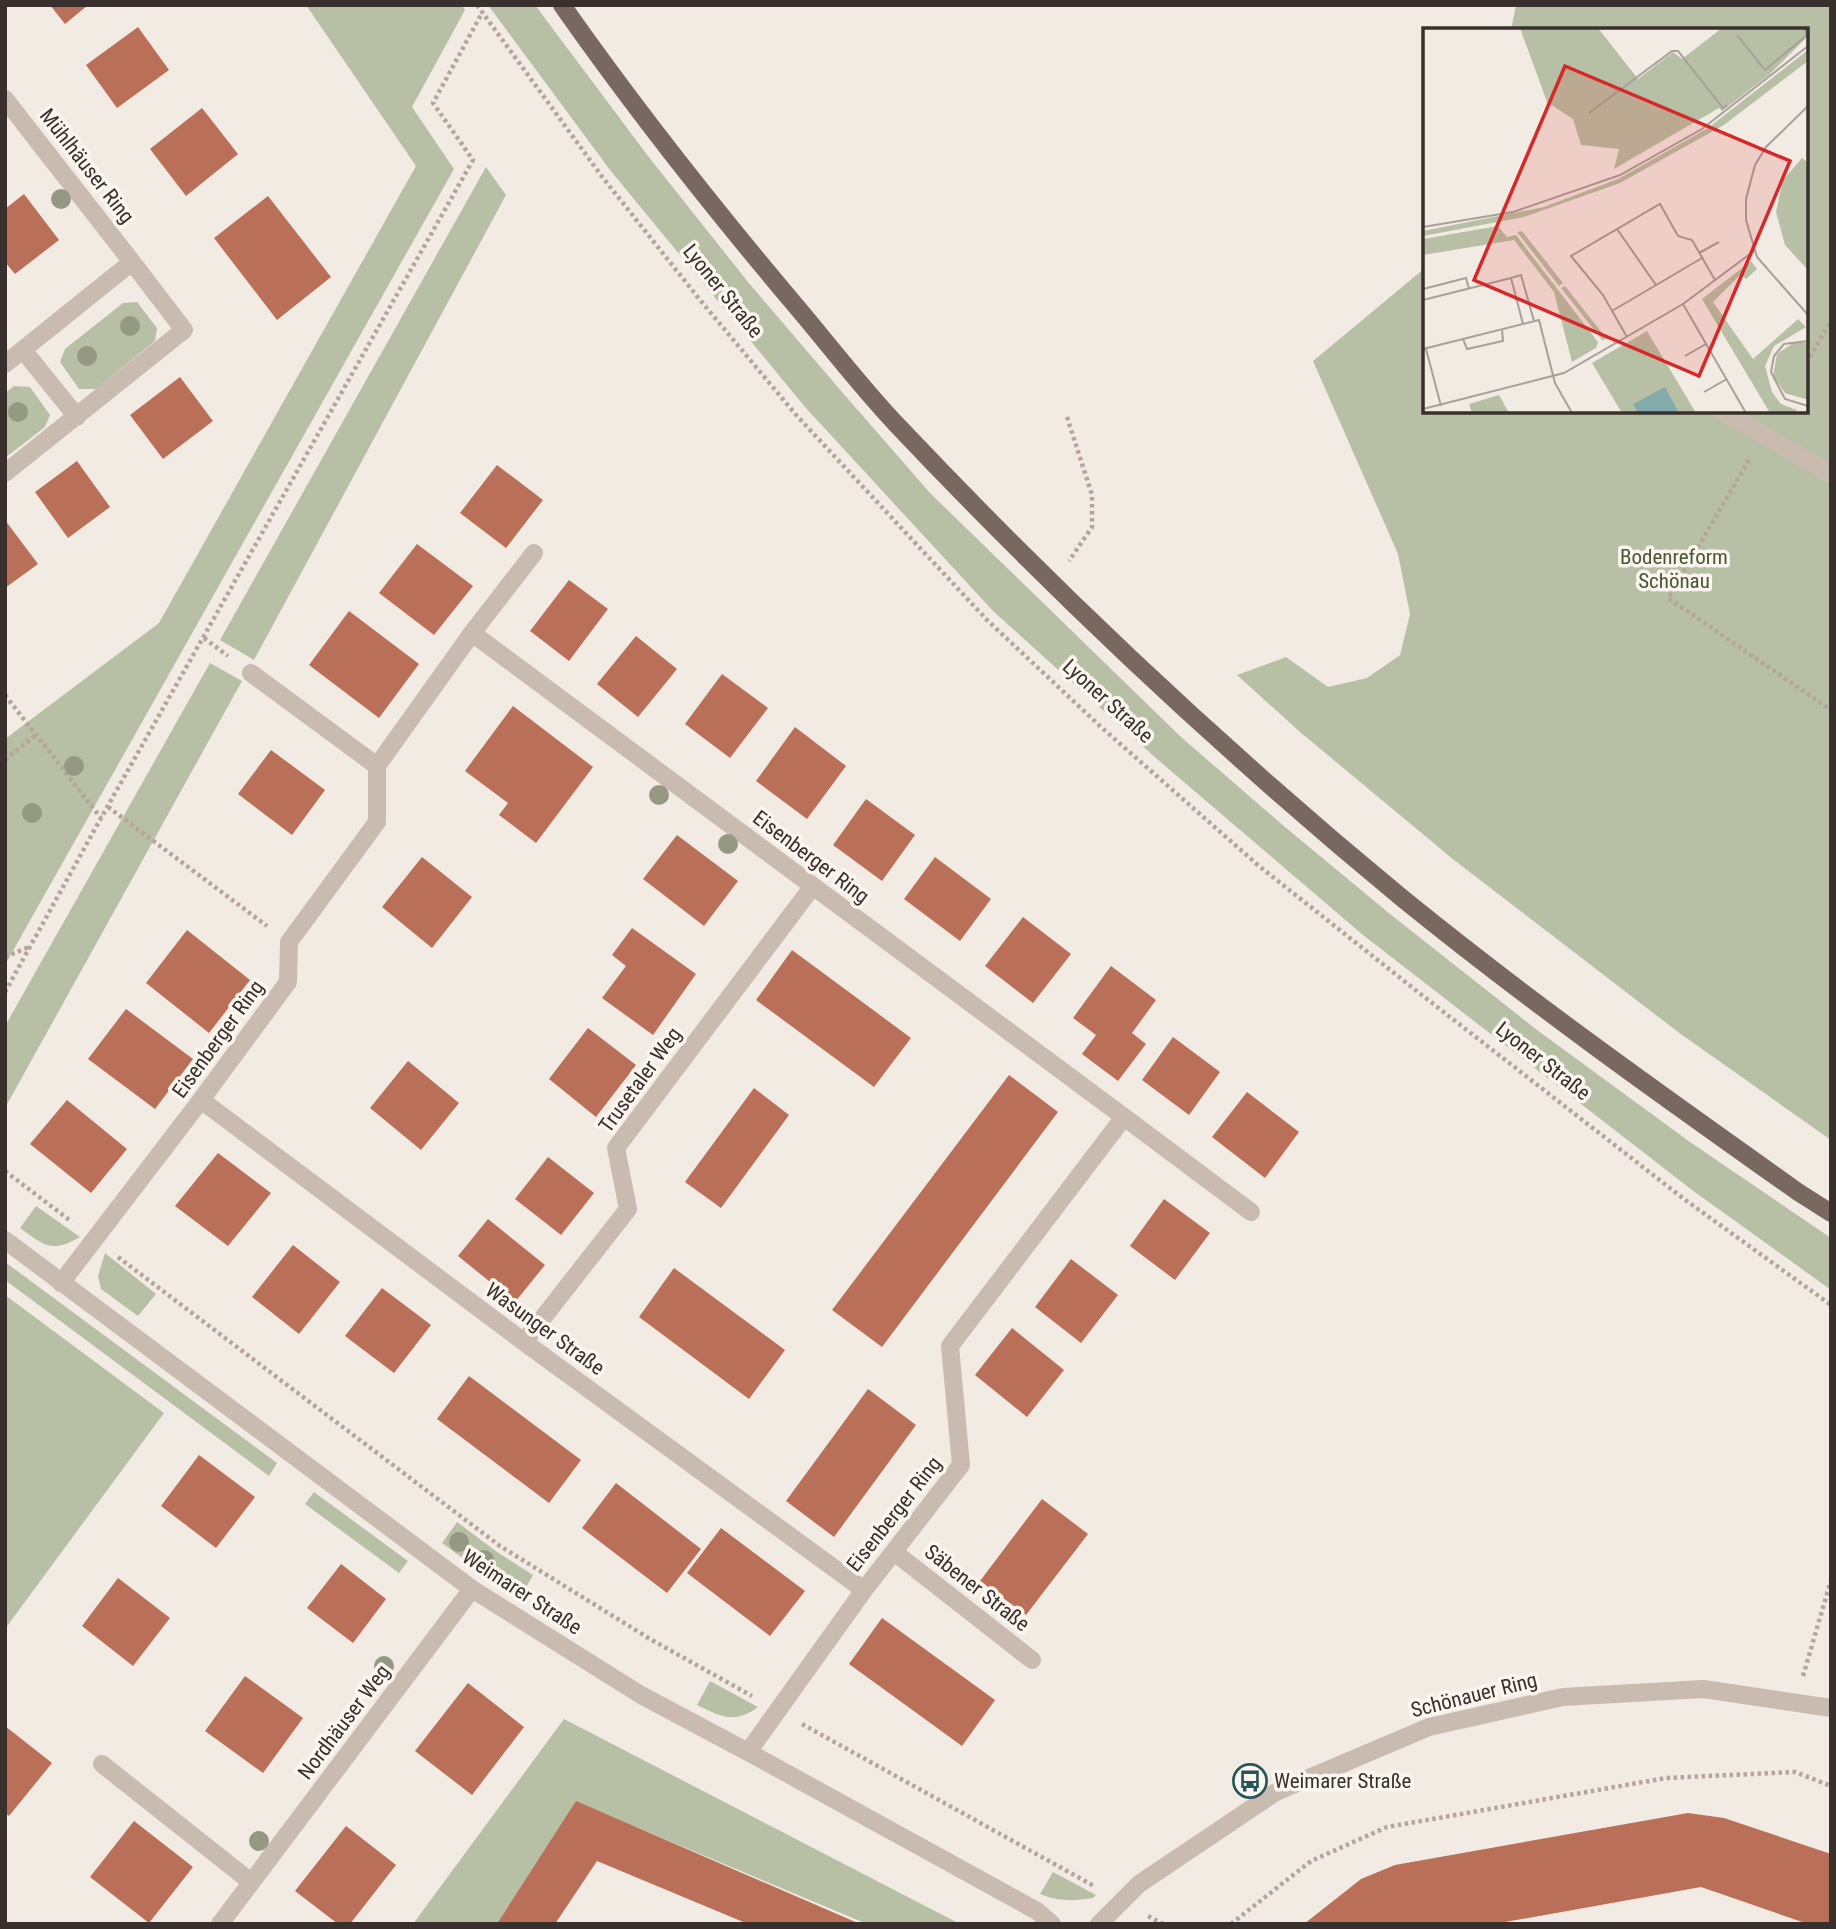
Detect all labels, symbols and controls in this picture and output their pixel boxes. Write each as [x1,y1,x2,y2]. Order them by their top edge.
inset map [1423,28,1808,413]
street label: Mühlhäuser Ring [35,104,139,228]
street label: Lyoner Straße [678,240,768,343]
park label: Bodenreform Schönau [1620,545,1728,593]
street label: Lyoner Straße [1058,654,1158,748]
street label: Eisenberger Ring [748,806,874,908]
street label: Eisenberger Ring [167,976,269,1102]
street label: Lyoner Straße [1491,1017,1595,1105]
street label: Trusetaler Weg [594,1023,686,1137]
street label: Wasunger Straße [481,1278,609,1380]
street label: Eisenberger Ring [842,1452,946,1576]
street label: Säbener Straße [920,1540,1034,1636]
street label: Weimarer Straße [458,1545,586,1640]
street label: Nordhäuser Weg [293,1660,395,1784]
street label: Schönauer Ring [1408,1668,1540,1722]
bus stop icon: Weimarer Straße [1231,1762,1269,1800]
place label: Weimarer Straße [1274,1769,1412,1793]

